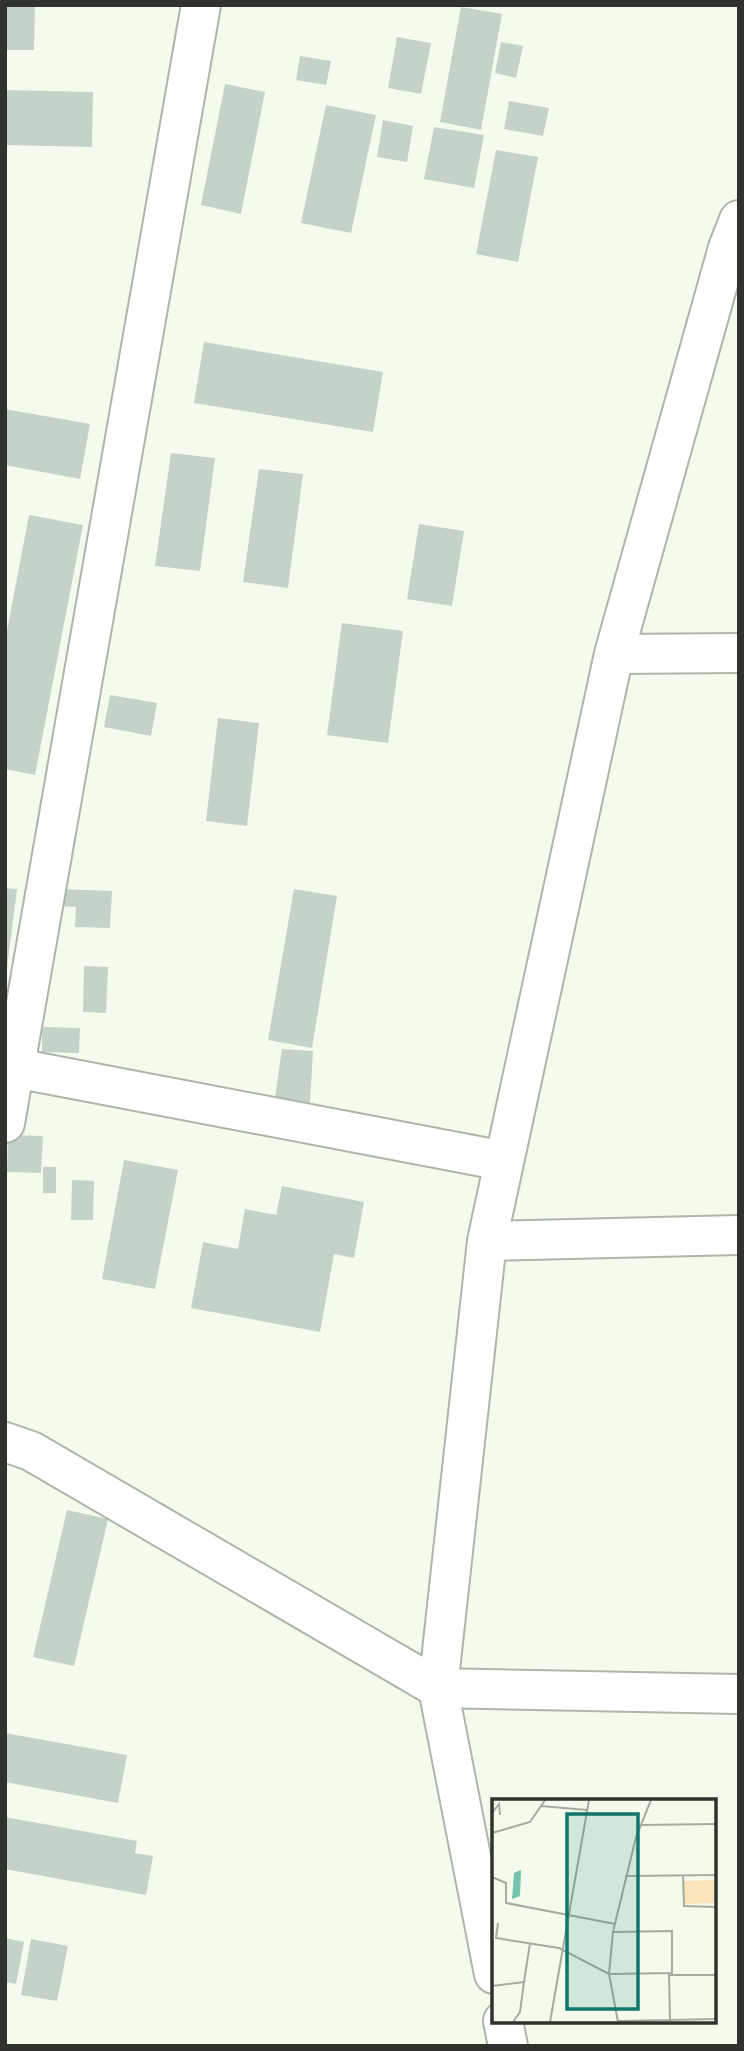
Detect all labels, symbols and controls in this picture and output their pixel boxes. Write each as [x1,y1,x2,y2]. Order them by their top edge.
inset map [492,1799,716,2023]

